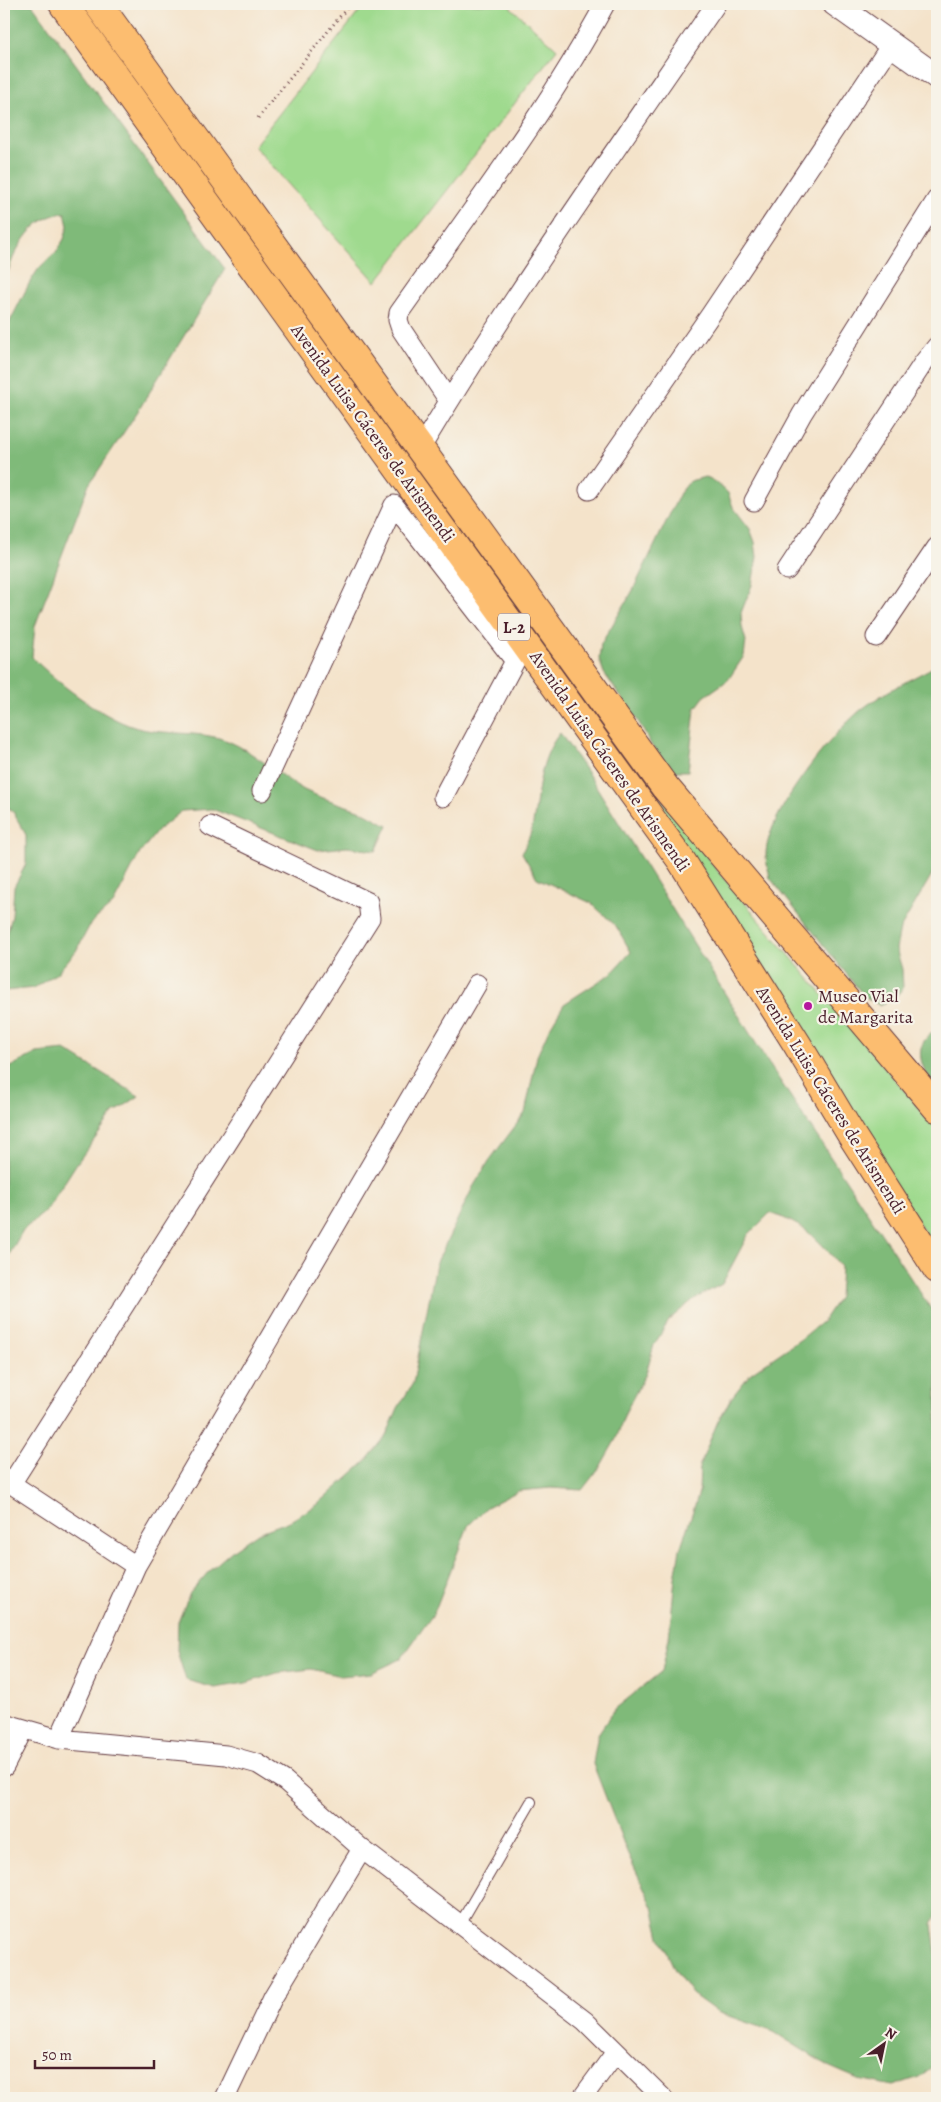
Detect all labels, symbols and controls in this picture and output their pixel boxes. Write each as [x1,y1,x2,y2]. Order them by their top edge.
street label: Avenida Luisa Cáceres de Arismendi [285,318,460,547]
road number: L-2 [498,614,530,640]
street label: Avenida Luisa Cáceres de Arismendi [524,645,696,876]
street label: Avenida Luisa Cáceres de Arismendi [750,981,911,1219]
place label: Museo Vial de Margarita [818,984,914,1029]
marker: Museo Vial de Margarita [802,1000,814,1012]
north arrow [858,2020,908,2070]
text: N [881,2023,900,2044]
scale bar [35,2037,154,2069]
text: 50 m [42,2045,72,2065]

